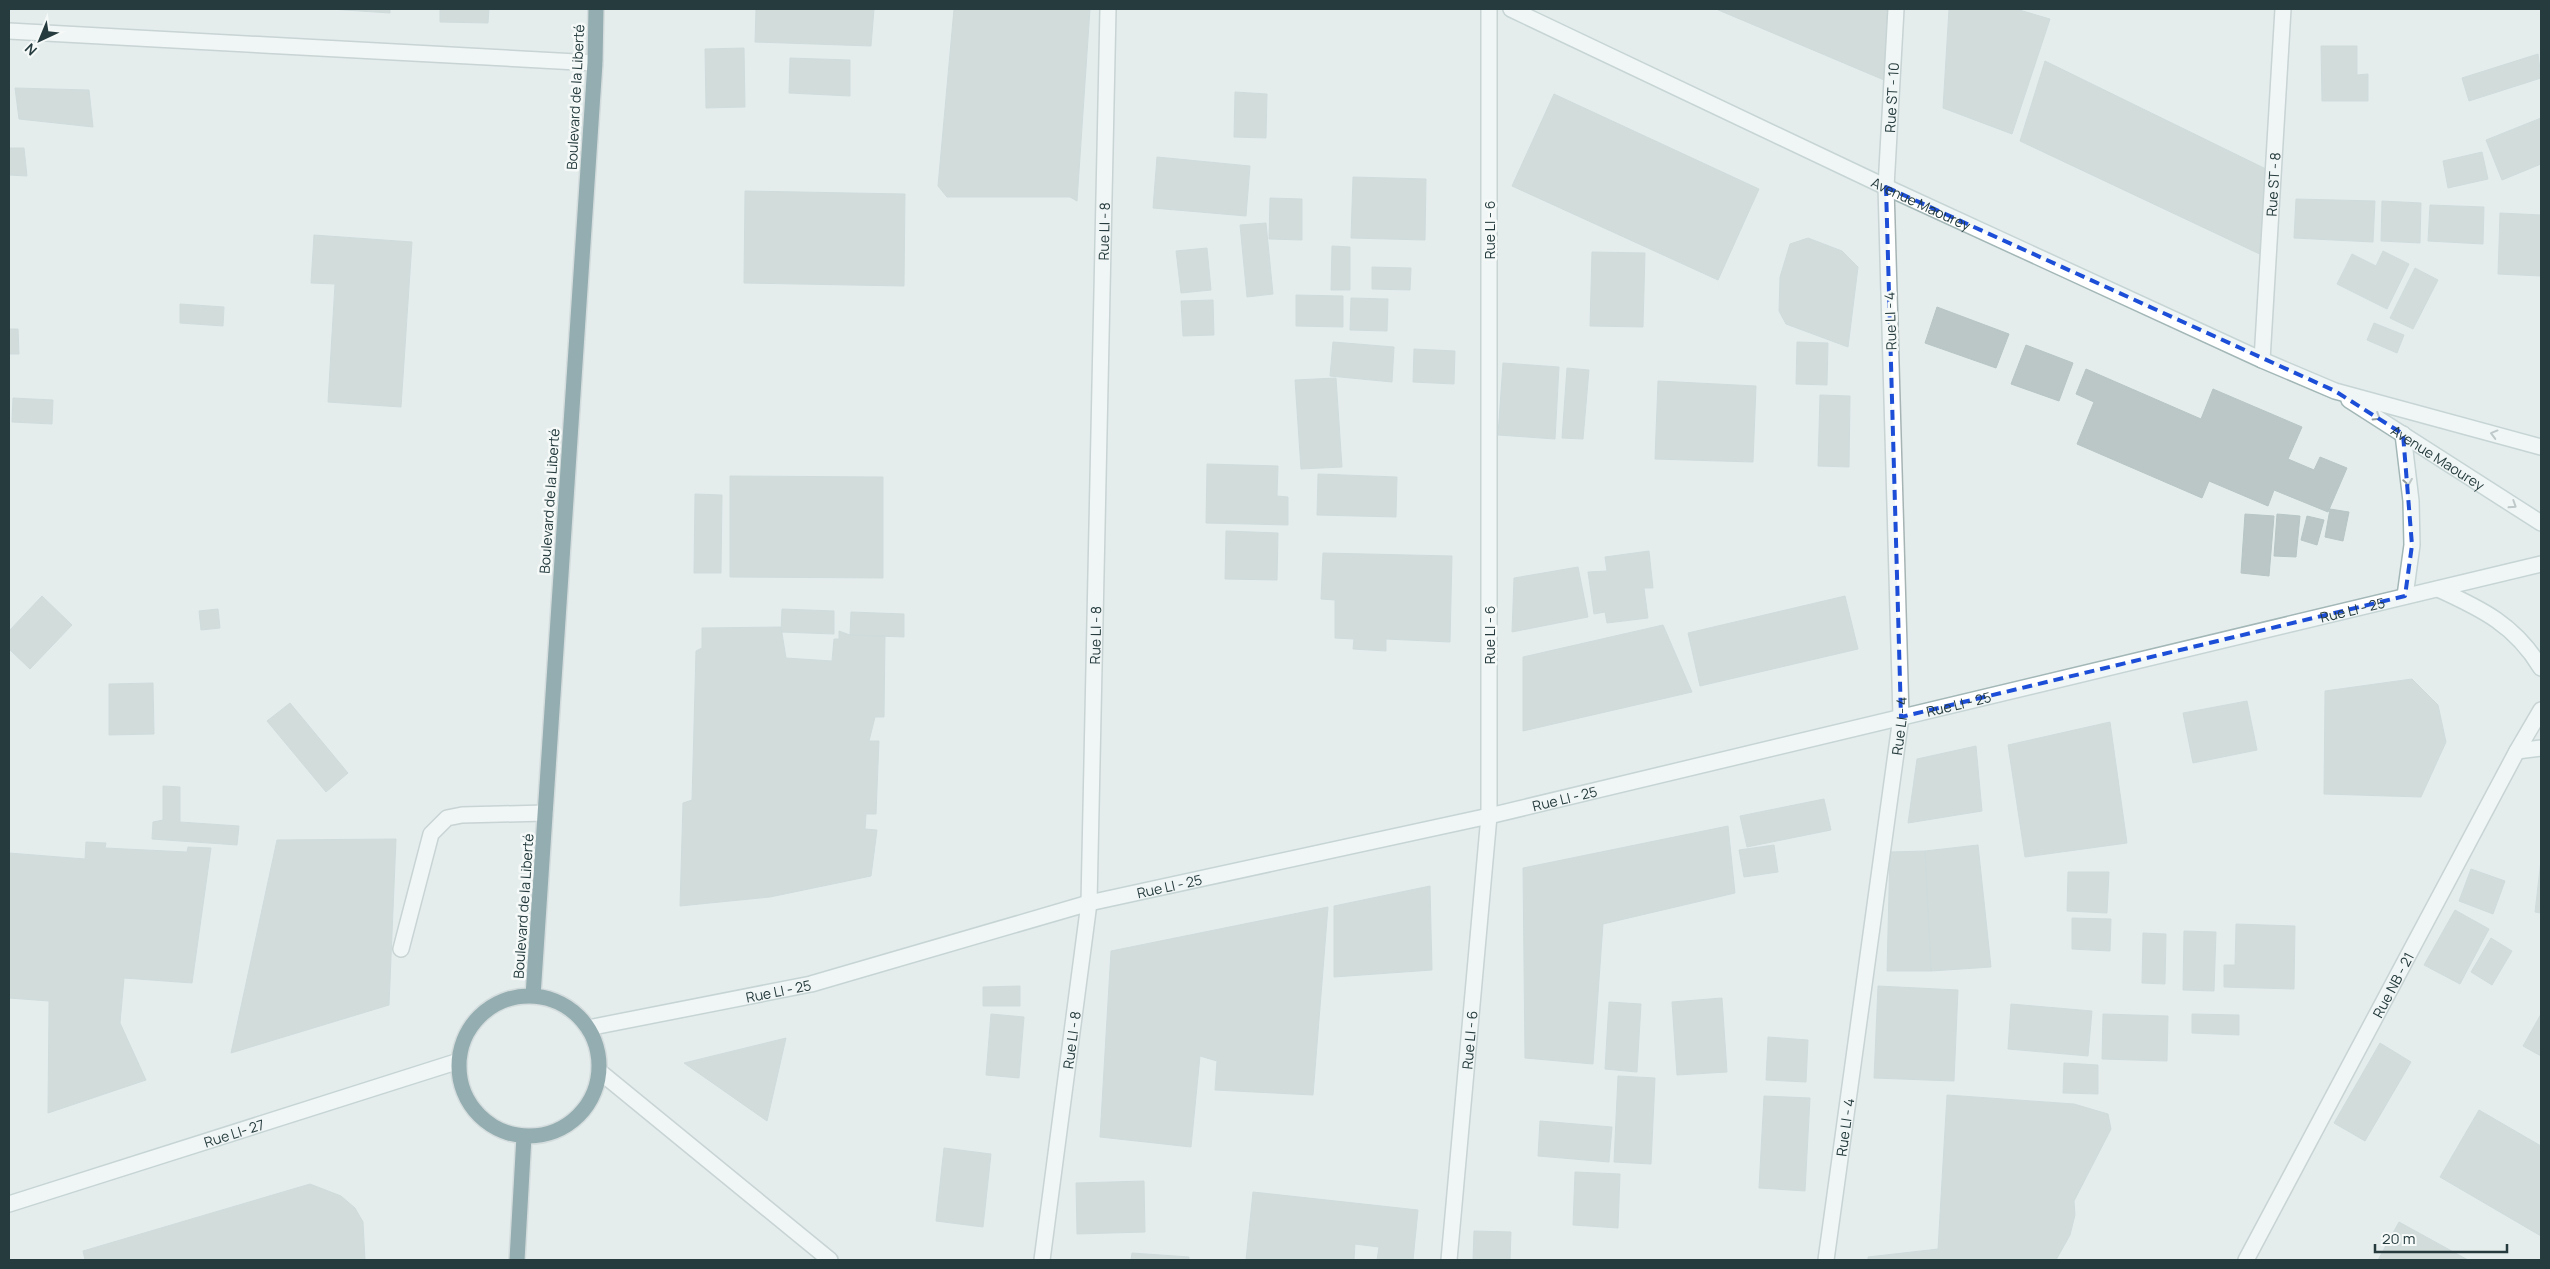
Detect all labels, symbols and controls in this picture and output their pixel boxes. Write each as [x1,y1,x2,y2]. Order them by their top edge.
north arrow [15,15,65,65]
street label: Boulevard de la Liberté [562,24,588,170]
text: N [20,39,41,60]
street label: Rue ST - 10 [1880,62,1902,133]
street label: Rue ST - 8 [2261,152,2284,217]
street label: Avenue Maourey [1869,172,1975,235]
street label: Rue LI - 6 [1480,201,1499,259]
street label: Rue LI - 8 [1093,202,1113,261]
street label: Rue LI - 4 [1879,292,1901,350]
one-way arrow [2371,411,2380,420]
street label: Avenue Maourey [2388,420,2489,494]
street label: Boulevard de la Liberté [534,428,564,574]
one-way arrow [2491,430,2499,440]
one-way arrow [2402,479,2413,487]
one-way arrow [2508,498,2517,508]
street label: Rue LI - 25 [2318,592,2387,626]
street label: Rue LI - 8 [1085,606,1105,664]
street label: Rue LI - 6 [1480,606,1499,664]
street label: Rue LI - 25 [1924,687,1993,720]
street label: Rue LI - 4 [1886,697,1910,756]
street label: Rue LI - 25 [1530,781,1599,815]
street label: Boulevard de la Liberté [508,833,538,979]
street label: Rue LI - 25 [1135,869,1204,902]
street label: Rue NB - 21 [2367,949,2418,1021]
street label: Rue LI - 25 [744,975,813,1006]
street label: Rue LI - 8 [1058,1010,1084,1070]
street label: Rue LI - 6 [1457,1010,1481,1070]
street label: Rue LI - 4 [1831,1097,1858,1157]
street label: Rue LI- 27 [201,1114,266,1151]
scale bar [2375,1222,2508,1254]
text: 20 m [2382,1228,2415,1249]

